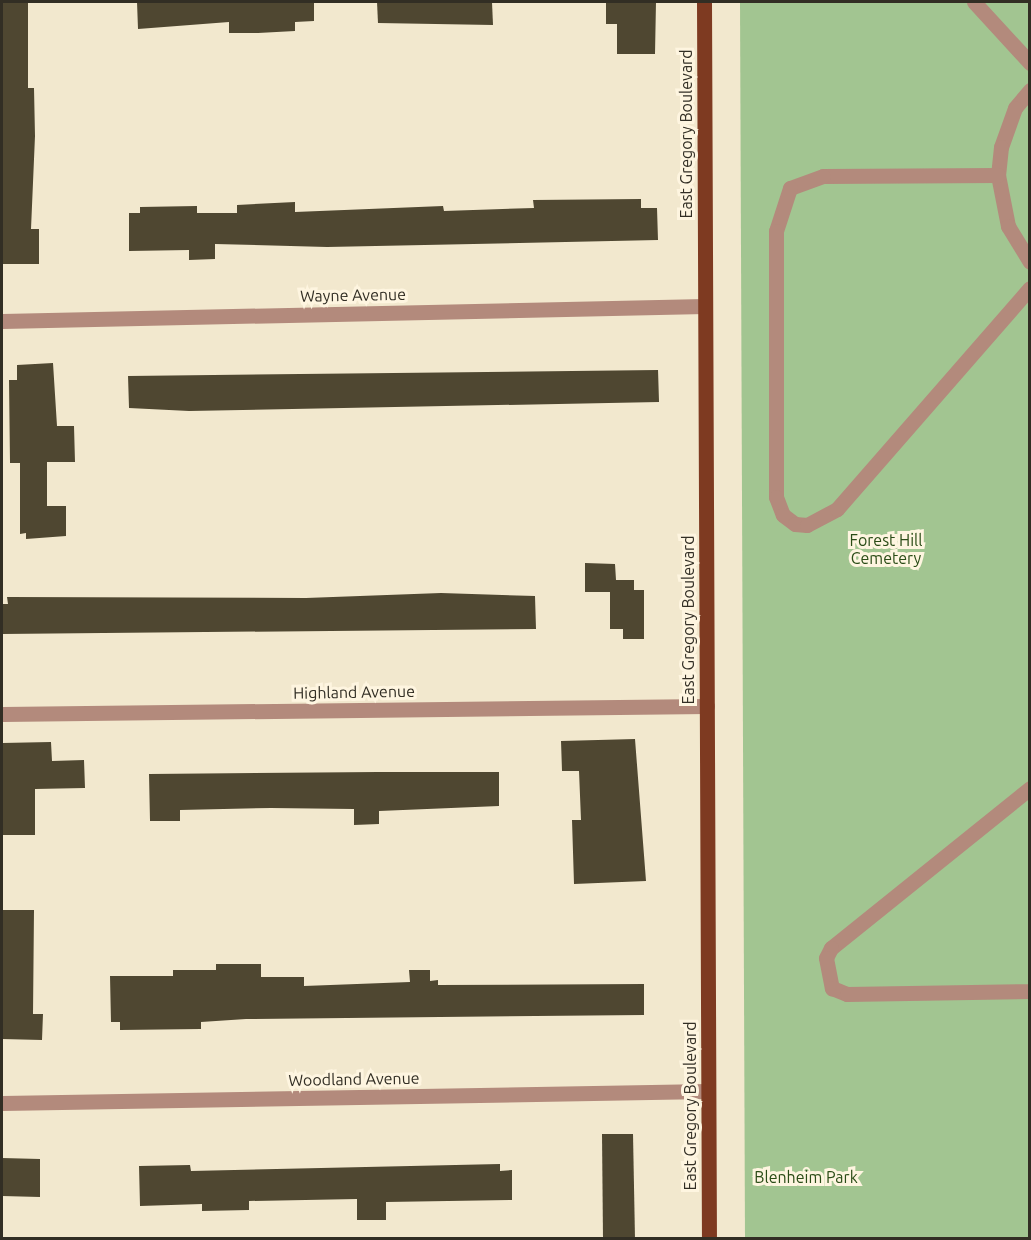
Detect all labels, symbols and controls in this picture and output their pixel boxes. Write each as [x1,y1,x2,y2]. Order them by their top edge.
street label: East Gregory Boulevard [676,49,696,219]
street label: Wayne Avenue [300,284,406,306]
park label: Forest Hill Cemetery [850,530,922,568]
street label: East Gregory Boulevard [678,535,698,705]
street label: Highland Avenue [293,681,415,703]
street label: East Gregory Boulevard [680,1021,700,1191]
street label: Woodland Avenue [288,1068,420,1090]
park label: Blenheim Park [754,1167,858,1187]

